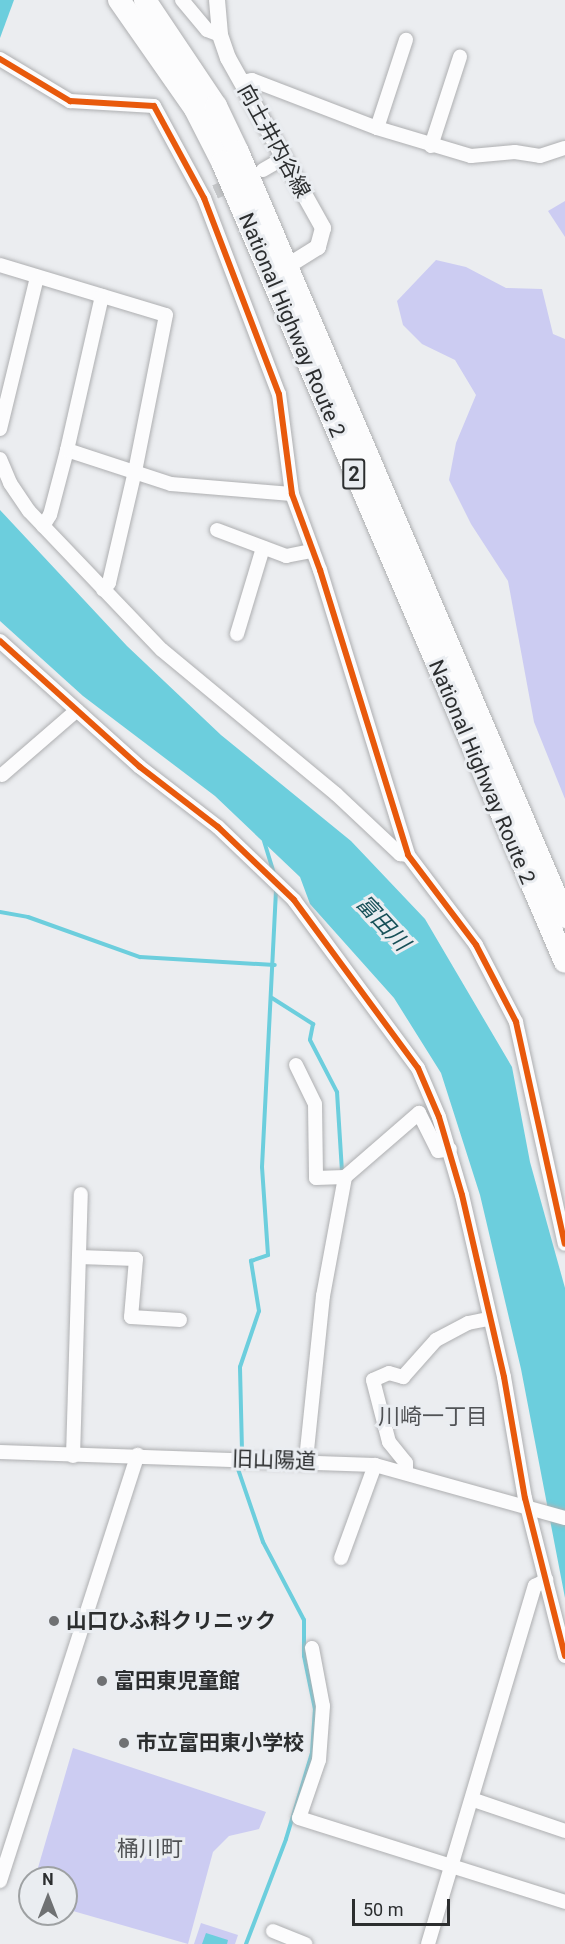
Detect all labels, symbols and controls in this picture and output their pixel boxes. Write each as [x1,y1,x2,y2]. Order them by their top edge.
street label: 向土井内谷線 [232,80,316,202]
street label: National Highway Route 2 [233,209,351,441]
road number: 2 [342,457,366,491]
street label: National Highway Route 2 [423,656,541,888]
water label: 富田川 [351,890,415,956]
district label: 川崎一丁目 [378,1404,488,1430]
street label: 旧山陽道 [232,1446,316,1474]
place label: 山口ひふ科クリニック [66,1608,276,1634]
marker: 山口ひふ科クリニック [47,1614,61,1628]
place label: 富田東児童館 [114,1668,240,1694]
marker: 富田東児童館 [95,1674,109,1688]
place label: 市立富田東小学校 [136,1730,304,1756]
marker: 市立富田東小学校 [117,1736,131,1750]
district label: 桶川町 [117,1836,183,1862]
north arrow [18,1866,78,1926]
text: N [42,1870,54,1889]
scale bar [355,1887,452,1925]
text: 50 m [363,1899,403,1920]

